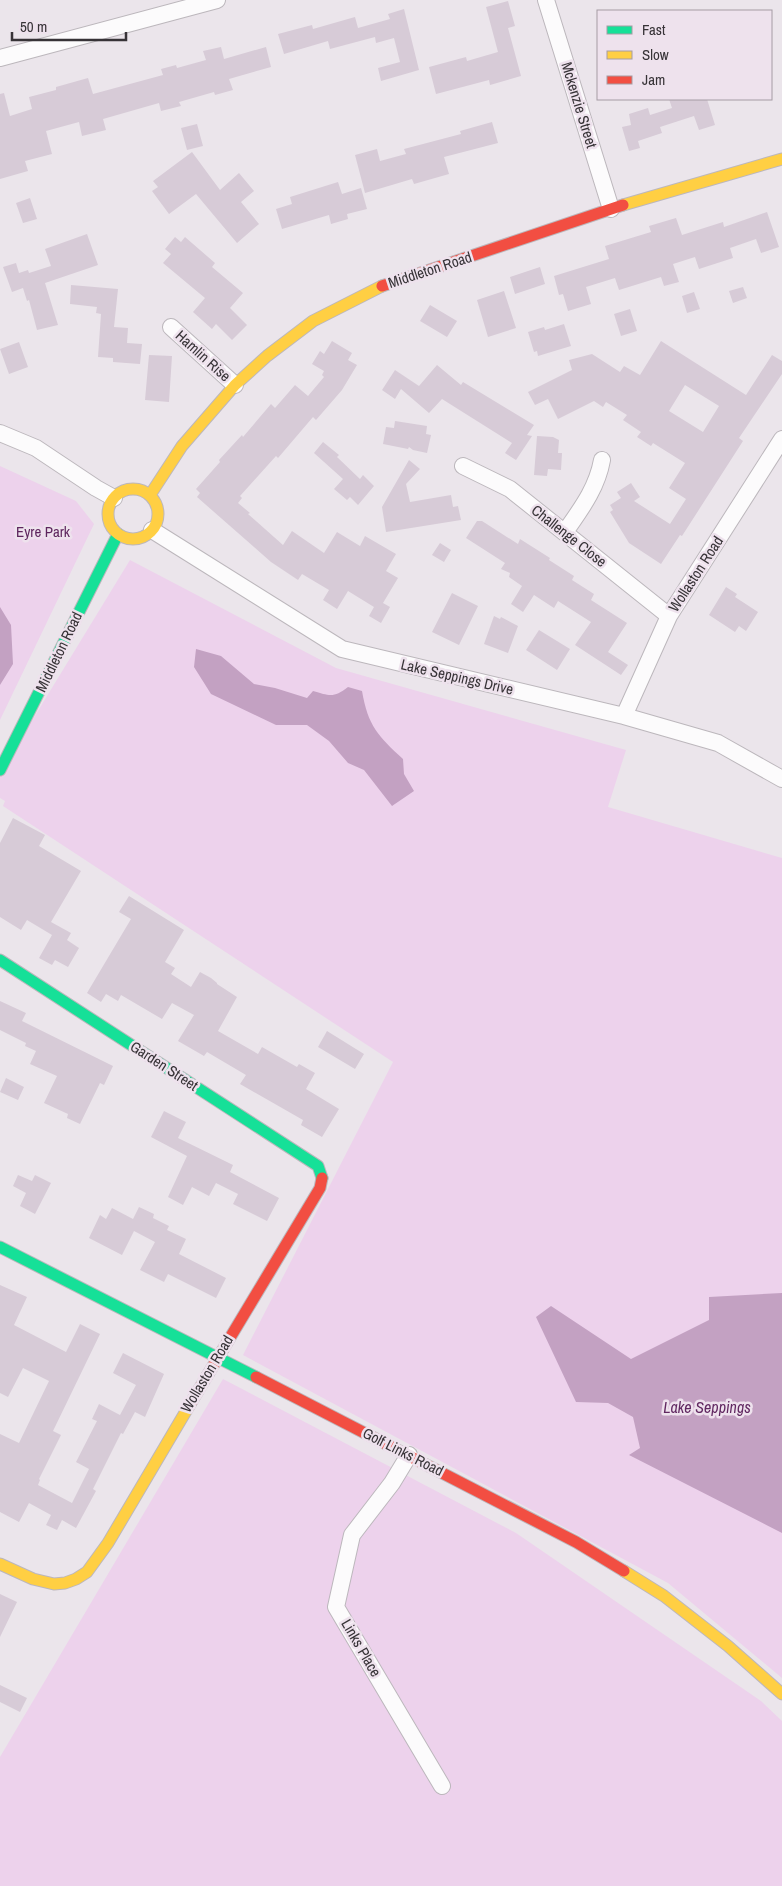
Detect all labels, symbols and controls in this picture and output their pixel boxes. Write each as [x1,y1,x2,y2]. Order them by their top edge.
scale bar [12,10,126,42]
legend [597,10,772,100]
text: 50 m [20,16,47,37]
text: Fast [642,19,666,40]
text: Slow [642,44,669,65]
street label: Mckenzie Street [556,59,603,151]
text: Jam [642,69,665,90]
street label: Middleton Road [385,246,474,293]
street label: Hamlin Rise [171,325,236,386]
street label: Challenge Close [527,500,611,572]
park label: Eyre Park [16,521,71,542]
street label: Wollaston Road [663,532,728,616]
street label: Middleton Road [30,608,87,695]
street label: Lake Seppings Drive [399,653,516,700]
street label: Garden Street [126,1036,203,1096]
street label: Wollaston Road [175,1331,238,1416]
water label: Lake Seppings [663,1396,751,1418]
street label: Golf Links Road [359,1422,447,1481]
street label: Links Place [336,1615,387,1681]

